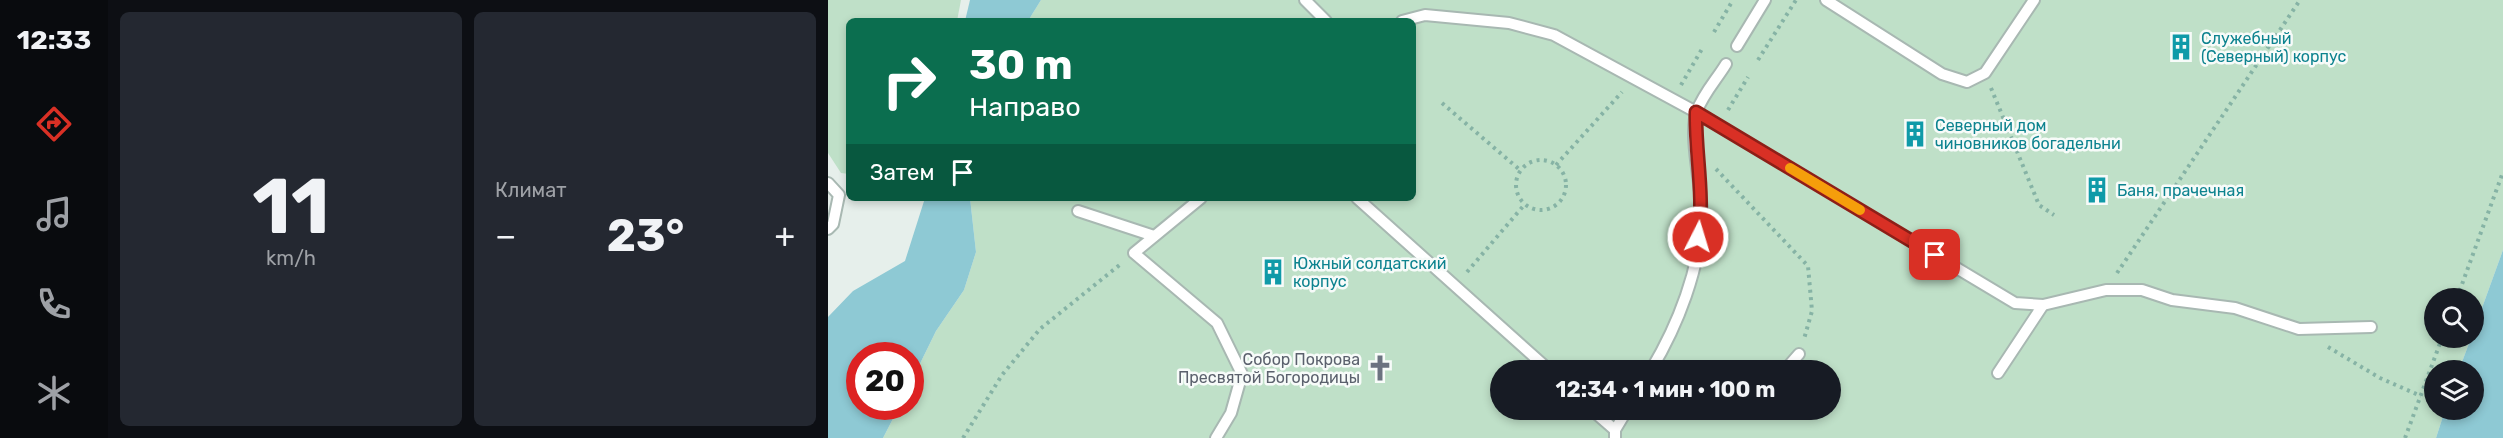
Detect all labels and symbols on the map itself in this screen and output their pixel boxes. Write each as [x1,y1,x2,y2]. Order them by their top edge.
place label: Служебный (Северный) корпус [2201,29,2346,66]
building icon: Служебный (Северный) корпус [2166,32,2196,62]
place label: Северный дом чиновников богадельни [1935,116,2121,153]
building icon: Северный дом чиновников богадельни [1900,119,1930,149]
building icon: Баня, прачечная [2082,175,2112,205]
place label: Баня, прачечная [2117,181,2244,200]
position arrow [1666,205,1730,269]
pin [1909,229,1960,280]
place label: Южный солдатский корпус [1293,254,1446,291]
building icon: Южный солдатский корпус [1258,257,1288,287]
speed limit sign: 20 [846,342,924,420]
place label: Собор Покрова Пресвятой Богородицы [1178,350,1360,387]
church icon: Собор Покрова Пресвятой Богородицы [1365,353,1395,383]

